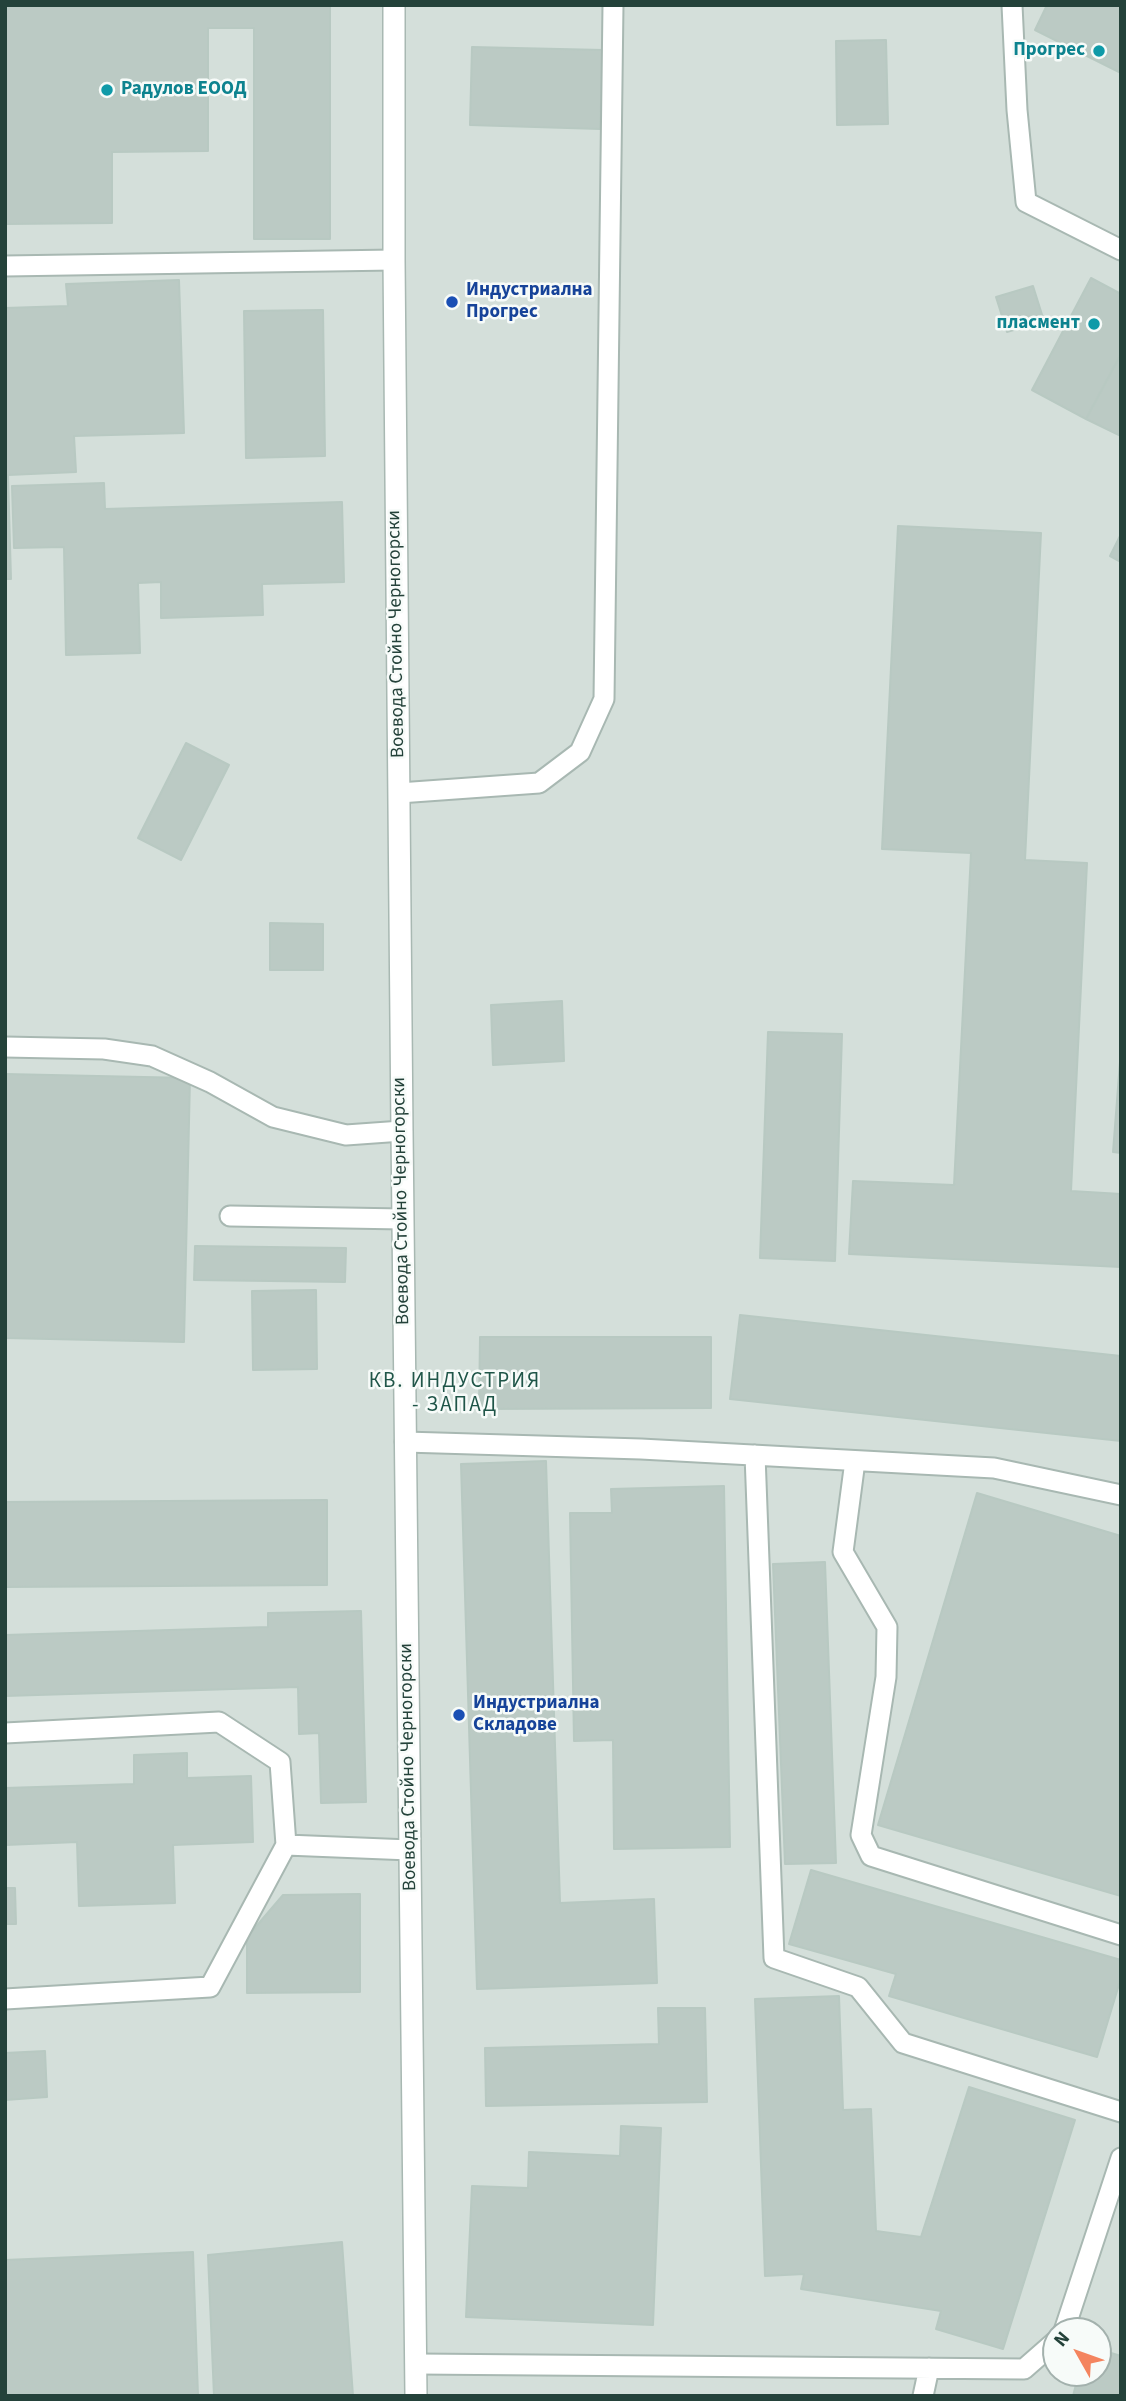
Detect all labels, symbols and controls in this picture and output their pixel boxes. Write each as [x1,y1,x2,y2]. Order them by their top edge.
place label: Прогрес [1013,40,1085,62]
marker: Прогрес [1091,43,1107,59]
place label: Радулов ЕООД [121,79,246,101]
marker: Радулов ЕООД [99,82,115,98]
place label: Индустриална Прогрес [466,280,593,324]
marker: Индустриална Прогрес [444,294,460,310]
place label: пласмент [997,313,1080,335]
marker: пласмент [1086,316,1102,332]
street label: Воевода Стойно Черногорски [383,510,411,758]
street label: Воевода Стойно Черногорски [388,1077,416,1325]
district label: КВ. ИНДУСТРИЯ - ЗАПАД [370,1369,540,1419]
street label: Воевода Стойно Черногорски [395,1643,423,1891]
place label: Индустриална Складове [473,1693,600,1737]
marker: Индустриална Складове [451,1707,467,1723]
north arrow [1042,2317,1112,2387]
text: N [1048,2326,1076,2353]

